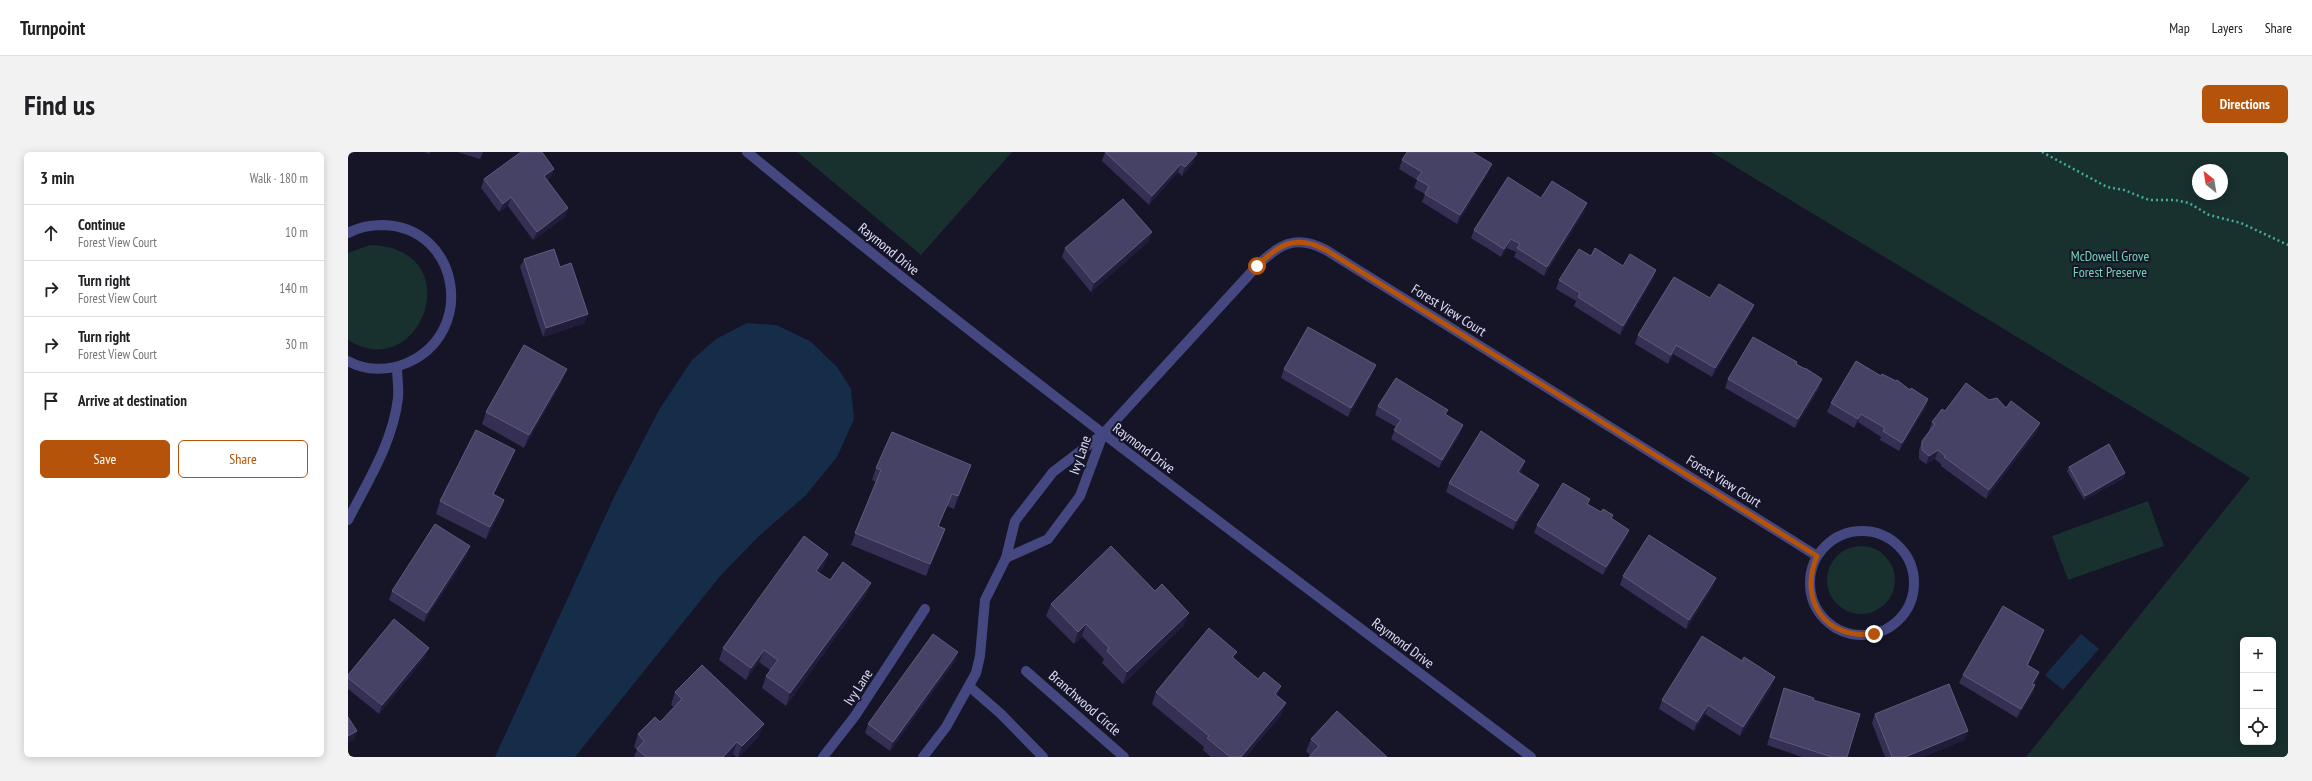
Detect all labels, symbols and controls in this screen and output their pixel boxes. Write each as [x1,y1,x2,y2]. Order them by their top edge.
text: Turnpoint [20,16,85,40]
text: Map [2169,19,2190,37]
text: Layers [2212,19,2243,37]
text: Share [2265,19,2292,37]
button: Directions [2202,85,2288,123]
text: Find us [24,86,95,123]
north arrow [2192,164,2228,200]
text: 3 min [40,167,74,189]
text: Walk · 180 m [250,170,308,187]
text: Continue [78,215,125,234]
street label: Raymond Drive [855,219,923,279]
icon: ahead [40,222,62,244]
text: 10 m [285,224,308,241]
text: Forest View Court [78,234,157,251]
park label: McDowell Grove Forest Preserve [2071,247,2149,281]
route start [1248,257,1266,275]
text: Turn right [78,271,130,290]
icon: right [40,278,62,300]
text: 140 m [279,280,308,297]
street label: Forest View Court [1408,280,1490,340]
text: Forest View Court [78,290,157,307]
text: Turn right [78,327,130,346]
icon: right [40,334,62,356]
text: 30 m [285,336,308,353]
text: Forest View Court [78,346,157,363]
icon: arrive [40,390,62,412]
text: Arrive at destination [78,391,187,410]
street label: Raymond Drive [1109,419,1179,477]
street label: Ivy Lane [1065,433,1095,477]
button: Save [40,440,170,478]
button: Share [178,440,308,478]
street label: Forest View Court [1683,451,1765,511]
street label: Raymond Drive [1368,614,1438,672]
route end [1865,625,1883,643]
map controls [2240,637,2276,745]
button: + [2240,637,2276,673]
street label: Ivy Lane [840,665,877,709]
street label: Branchwood Circle [1045,667,1125,739]
button: − [2240,673,2276,709]
button: locate [2240,709,2276,745]

